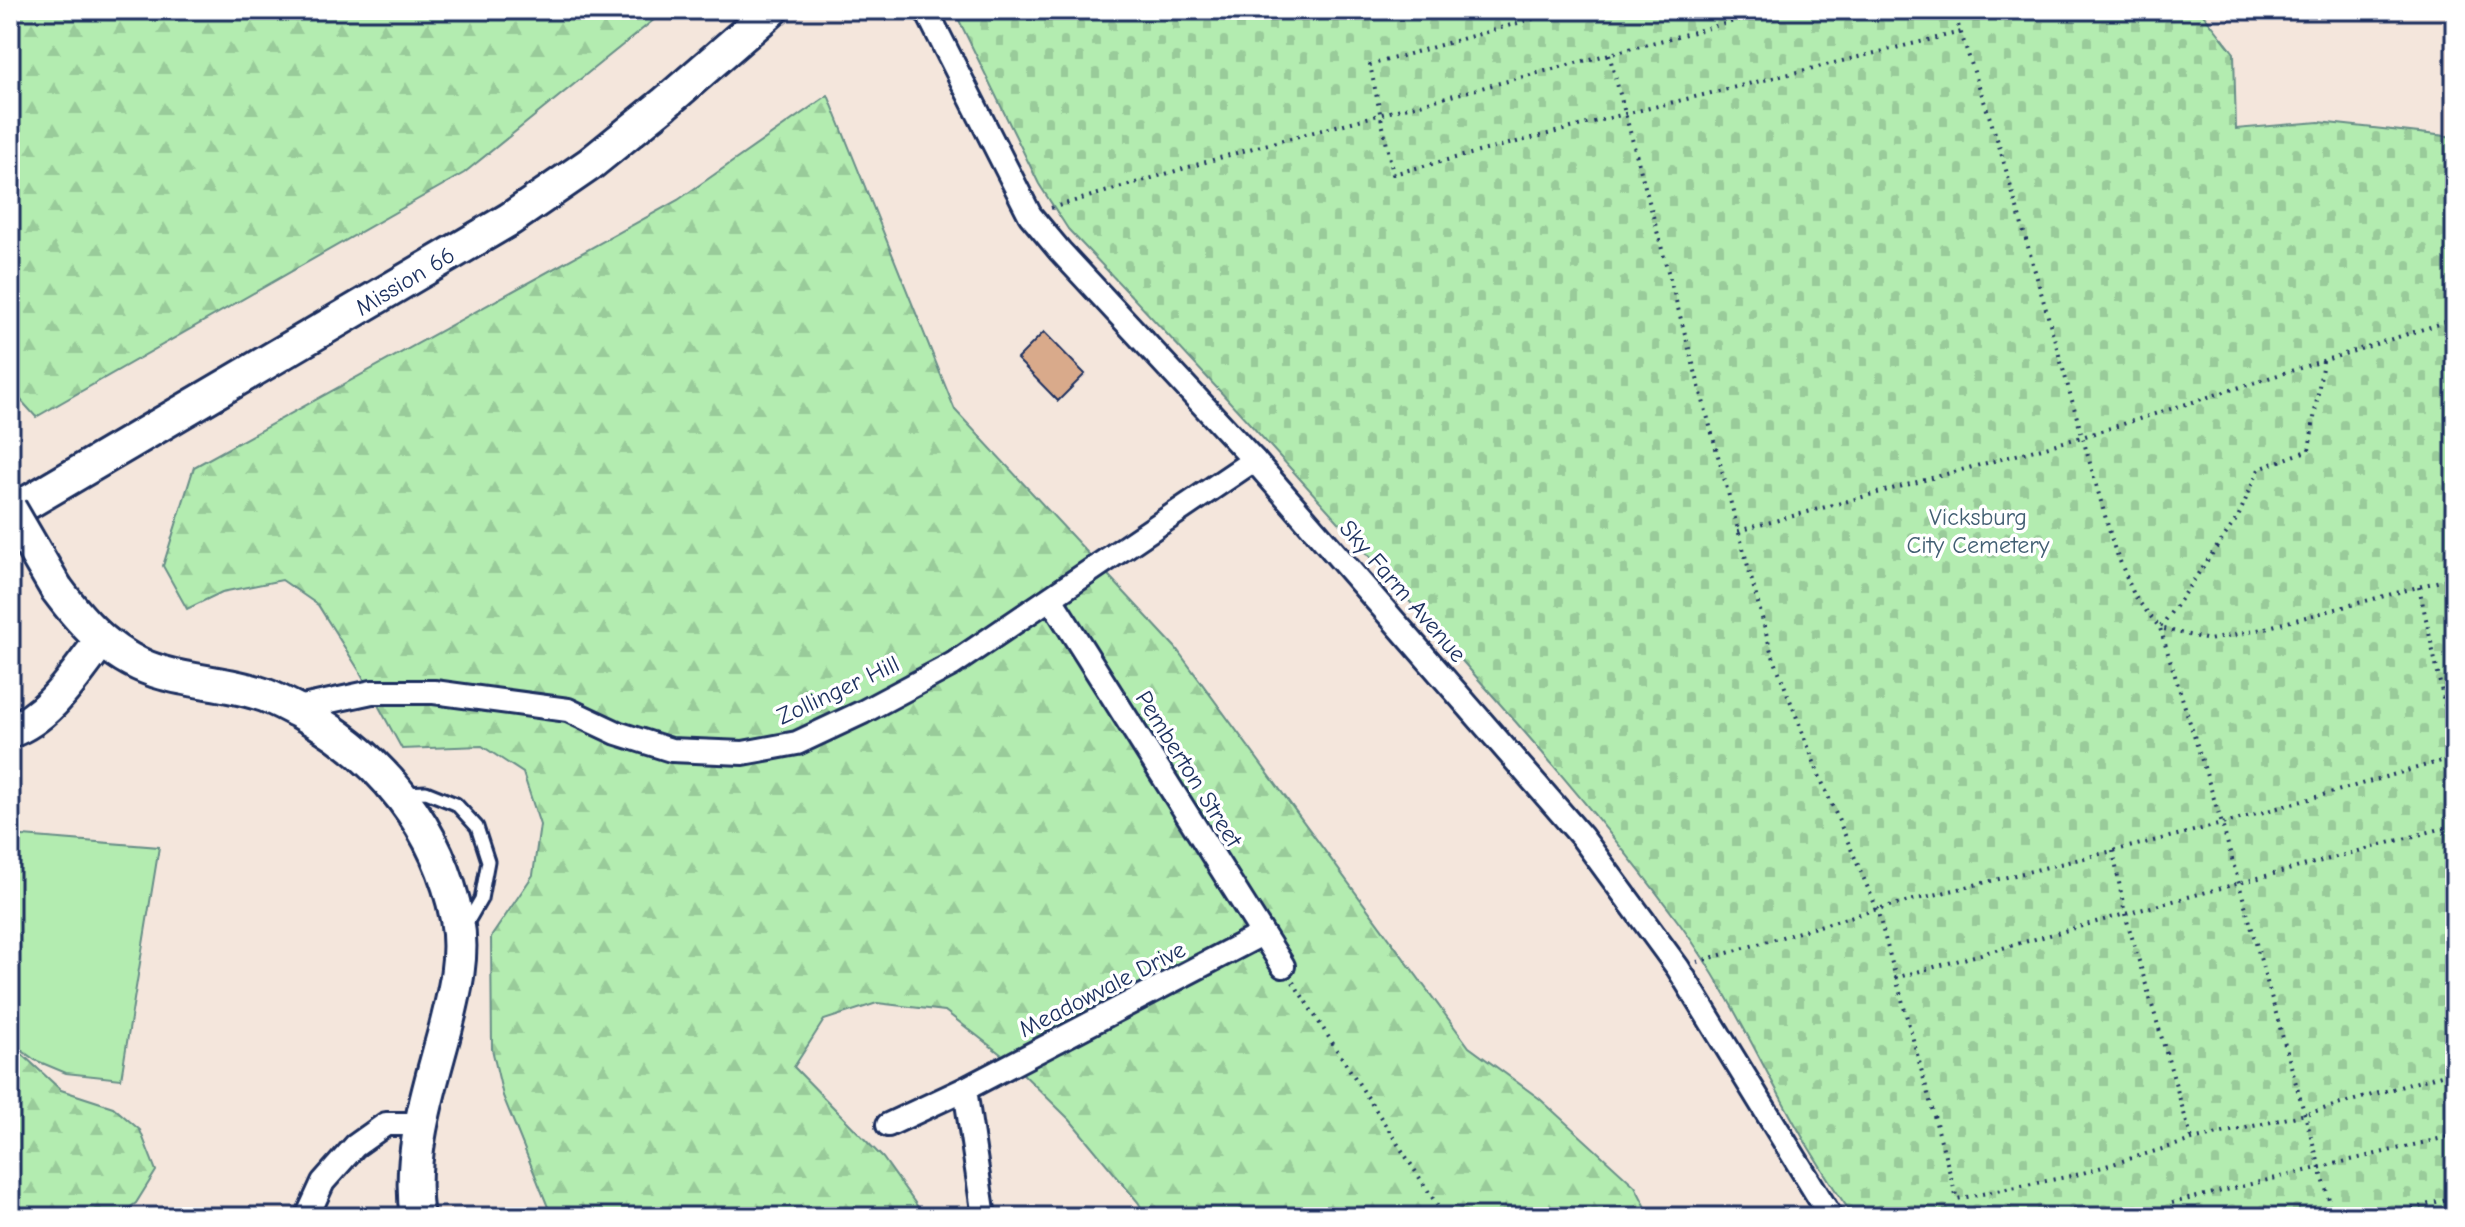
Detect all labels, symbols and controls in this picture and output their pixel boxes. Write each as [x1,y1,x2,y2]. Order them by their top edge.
street label: Mission 66 [350,240,460,322]
park label: Vicksburg City Cemetery [1907,503,2050,559]
street label: Sky Farm Avenue [1334,514,1472,668]
street label: Zollinger Hill [772,650,904,730]
street label: Pemberton Street [1130,686,1249,853]
street label: Meadowvale Drive [1014,935,1190,1043]

